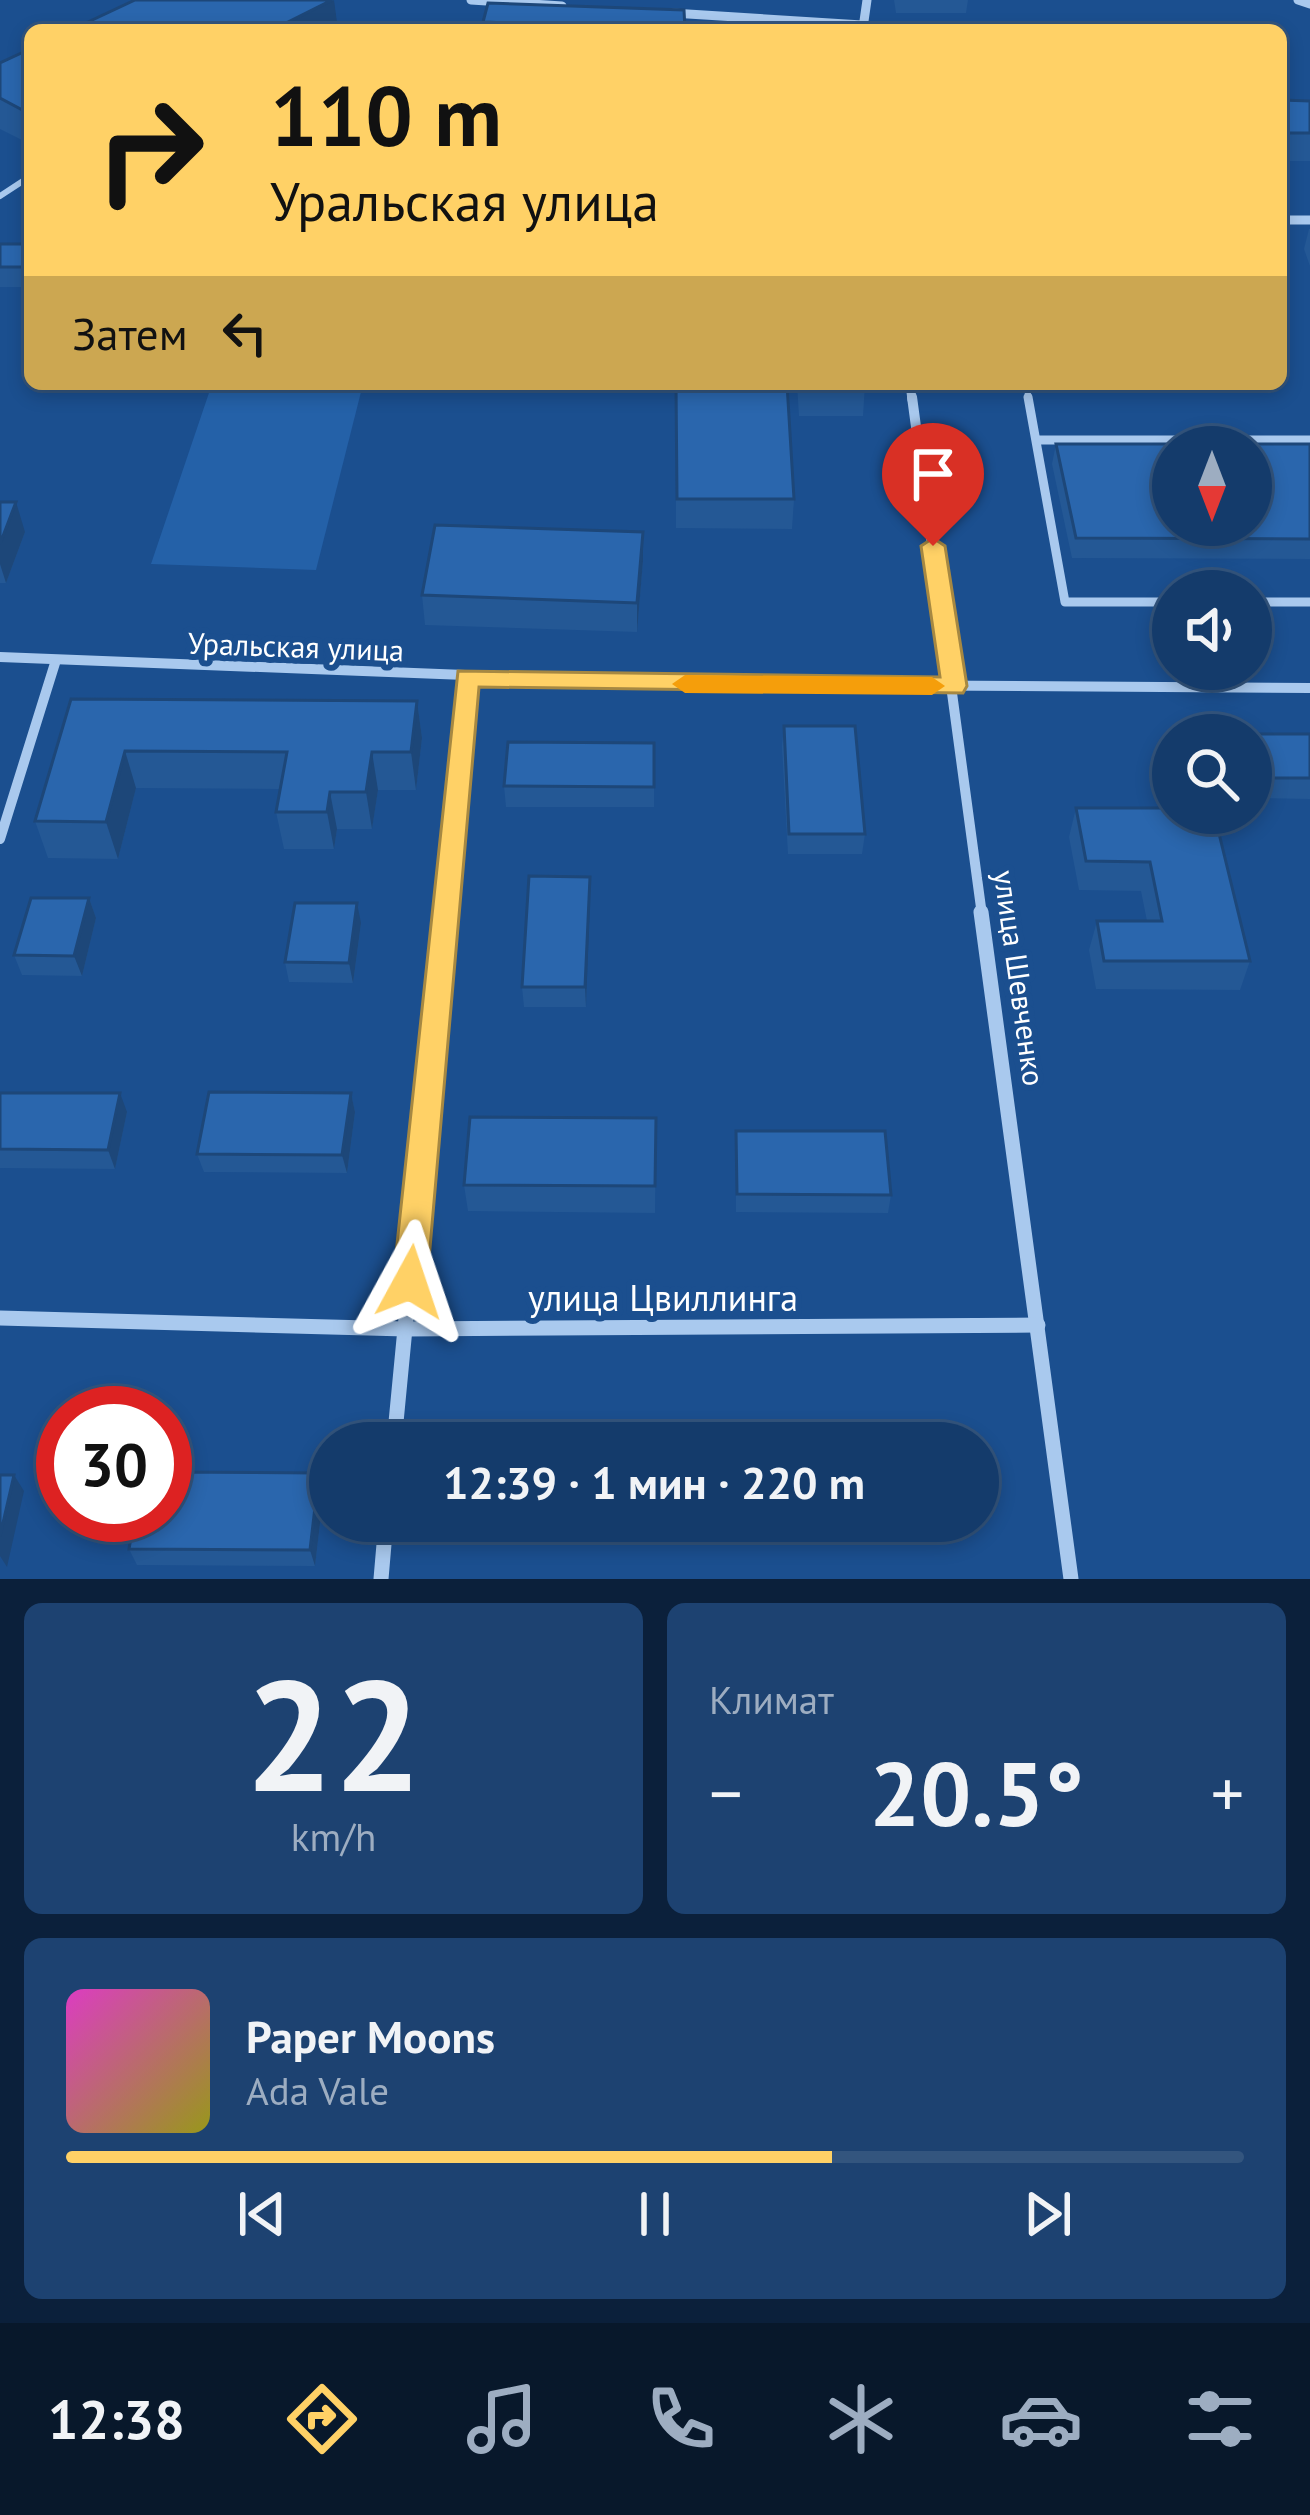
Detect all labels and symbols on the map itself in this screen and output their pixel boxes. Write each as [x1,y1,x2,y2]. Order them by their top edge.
pin [882,423,984,546]
north arrow [1152,426,1272,546]
street label: Уральская улица [187,623,405,669]
street label: улица Шевченко [986,868,1054,1088]
position arrow [347,1219,473,1345]
street label: улица Цвиллинга [528,1274,798,1321]
speed limit sign: 30 [36,1386,192,1542]

